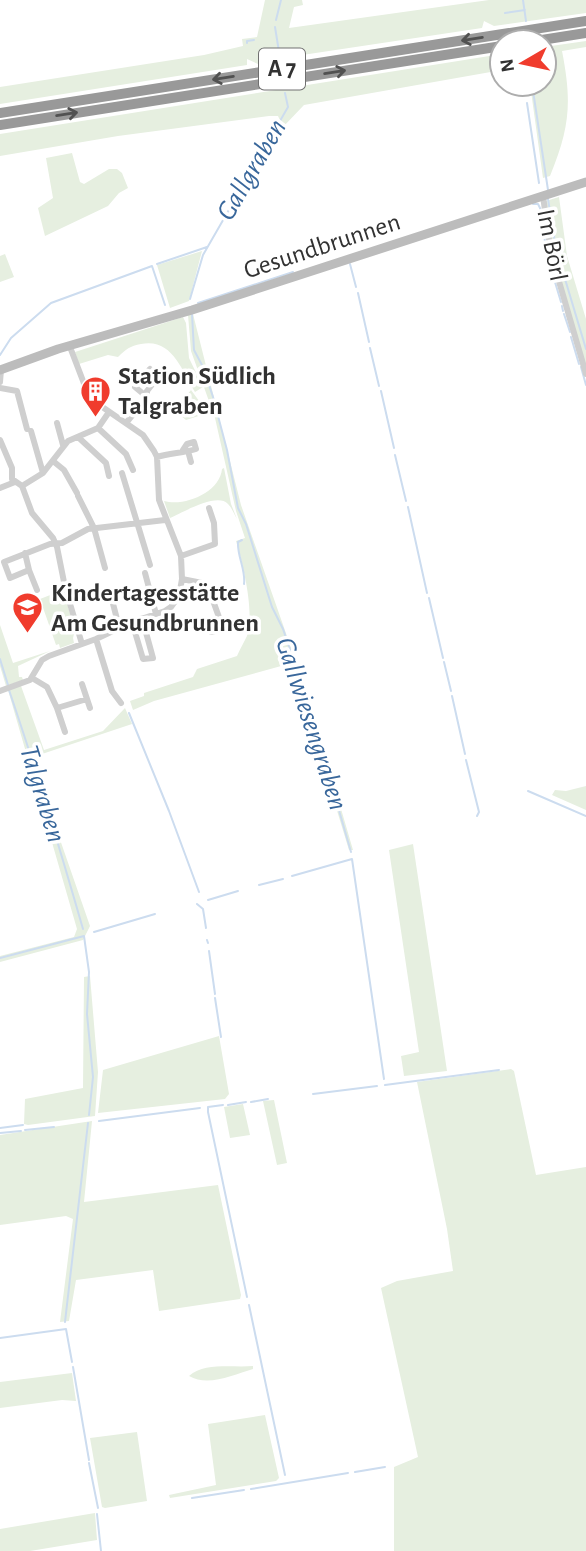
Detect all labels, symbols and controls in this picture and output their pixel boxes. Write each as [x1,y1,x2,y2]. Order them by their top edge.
north arrow [488,28,558,98]
one-way arrow [461,33,483,46]
road number: A 7 [259,48,305,90]
text: N [497,57,518,73]
one-way arrow [323,65,346,78]
one-way arrow [212,72,235,85]
one-way arrow [56,107,78,120]
water label: Gallgraben [212,115,292,225]
street label: Im Börl [532,207,572,283]
street label: Gesundbrunnen [240,208,404,284]
place label: Station Südlich Talgraben [118,363,276,419]
building icon: Station Südlich Talgraben [78,374,112,418]
place label: Kindertagesstätte Am Gesundbrunnen [51,580,259,636]
school or university icon: Kindertagesstätte Am Gesundbrunnen [11,591,45,635]
water label: Gallwiesengraben [270,634,352,814]
water label: Talgraben [14,742,70,846]

